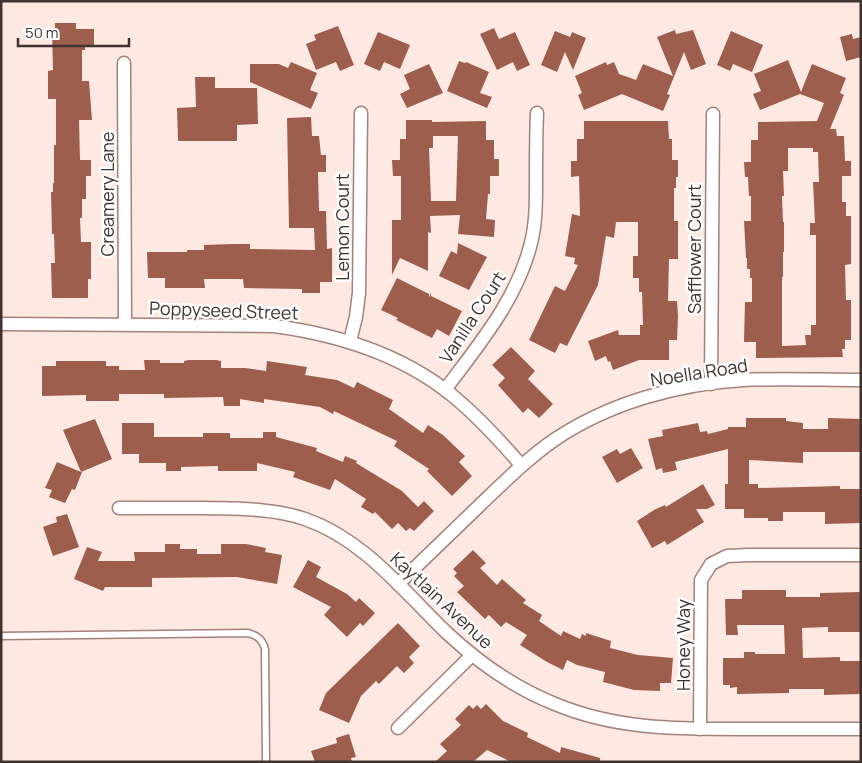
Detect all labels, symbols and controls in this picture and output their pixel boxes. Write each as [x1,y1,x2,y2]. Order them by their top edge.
scale bar [18,15,129,47]
text: 50 m [25,22,59,43]
street label: Creamery Lane [95,131,119,257]
street label: Lemon Court [330,173,354,281]
street label: Safflower Court [682,184,706,314]
street label: Vanilla Court [433,266,511,368]
street label: Poppyseed Street [149,295,299,325]
street label: Noella Road [649,352,749,392]
street label: Kaytlain Avenue [386,546,498,654]
street label: Honey Way [671,598,695,691]

